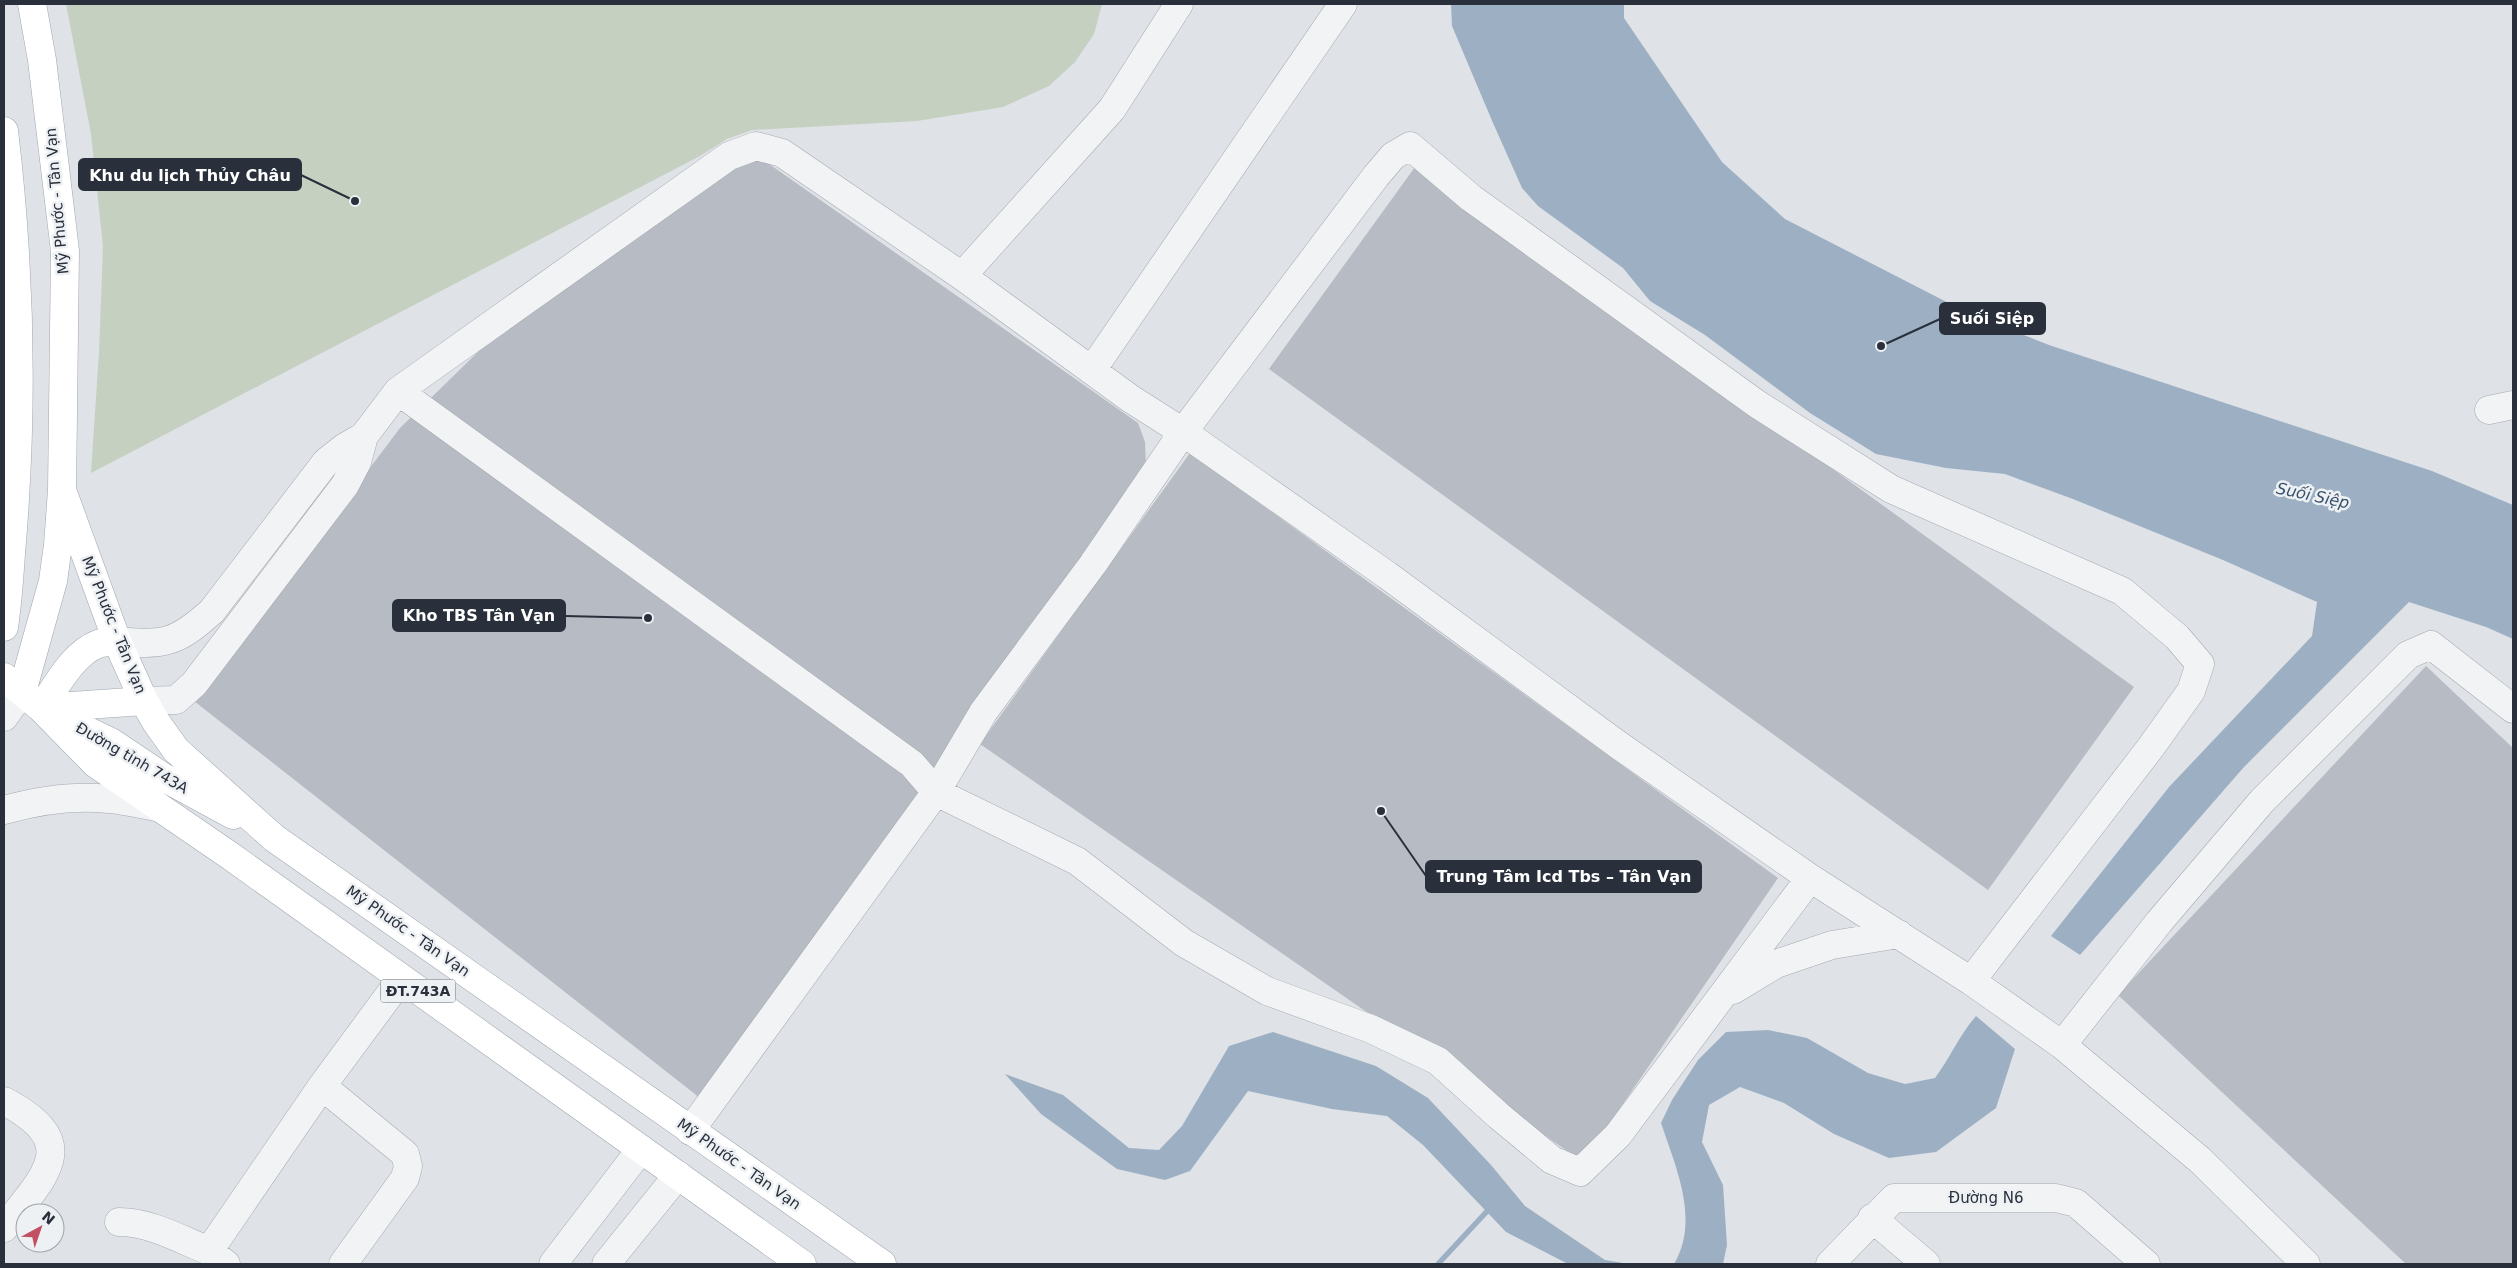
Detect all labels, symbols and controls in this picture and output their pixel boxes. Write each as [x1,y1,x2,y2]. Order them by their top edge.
street label: Mỹ Phước - Tân Vạn [42,127,72,275]
callout: Khu du lịch Thủy Châu [79,159,301,190]
text: Khu du lịch Thủy Châu [89,166,291,185]
callout: Suối Siệp [1940,303,2045,334]
text: Suối Siệp [1950,309,2034,328]
water label: Suối Siệp [2275,478,2351,512]
street label: Mỹ Phước - Tân Vạn [78,554,150,696]
callout: Kho TBS Tân Vạn [393,600,565,631]
text: Kho TBS Tân Vạn [403,606,555,625]
street label: Đường tỉnh 743A [73,718,192,798]
callout: Trung Tâm Icd Tbs – Tân Vạn [1426,861,1701,892]
text: Trung Tâm Icd Tbs – Tân Vạn [1437,867,1691,886]
street label: Mỹ Phước - Tân Vạn [343,882,473,980]
road number: ĐT.743A [380,979,456,1002]
street label: Mỹ Phước - Tân Vạn [674,1115,804,1213]
street label: Đường N6 [1949,1189,2023,1207]
north arrow [15,1203,65,1253]
text: N [39,1208,58,1228]

